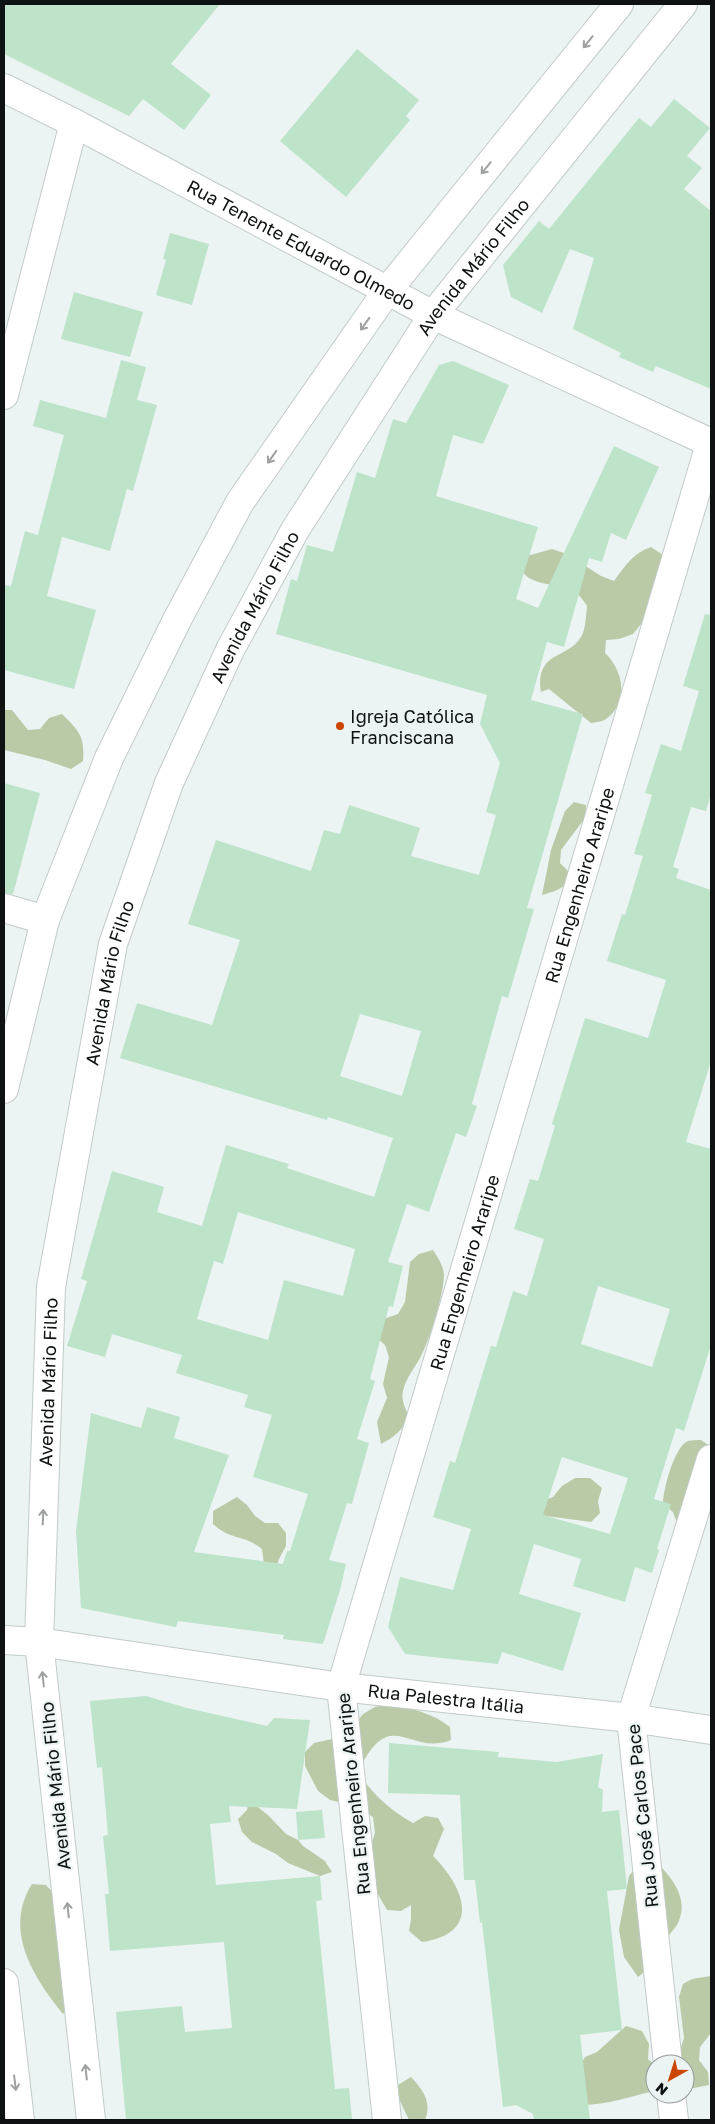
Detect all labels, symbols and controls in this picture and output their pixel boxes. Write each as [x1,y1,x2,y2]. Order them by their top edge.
one-way arrow [583,35,594,48]
one-way arrow [481,161,492,174]
street label: Rua Tenente Eduardo Olmedo [183,175,419,315]
street label: Avenida Mário Filho [412,193,534,339]
one-way arrow [360,316,370,330]
one-way arrow [267,450,277,464]
street label: Avenida Mário Filho [205,527,304,686]
place label: Igreja Católica Franciscana [350,705,474,748]
marker: Igreja Católica Franciscana [334,720,346,732]
street label: Rua Engenheiro Araripe [540,785,619,986]
street label: Avenida Mário Filho [80,897,138,1067]
street label: Rua Engenheiro Araripe [425,1172,504,1373]
street label: Avenida Mário Filho [34,1297,62,1467]
one-way arrow [38,1509,47,1525]
one-way arrow [38,1671,48,1687]
street label: Rua Palestra Itália [367,1679,525,1718]
street label: Rua Engenheiro Araripe [331,1692,375,1896]
street label: Avenida Mário Filho [35,1701,75,1871]
street label: Rua José Carlos Pace [621,1723,663,1909]
one-way arrow [63,1903,73,1919]
north arrow [645,2054,695,2104]
one-way arrow [81,2064,91,2080]
one-way arrow [10,2075,20,2091]
text: N [652,2080,671,2099]

